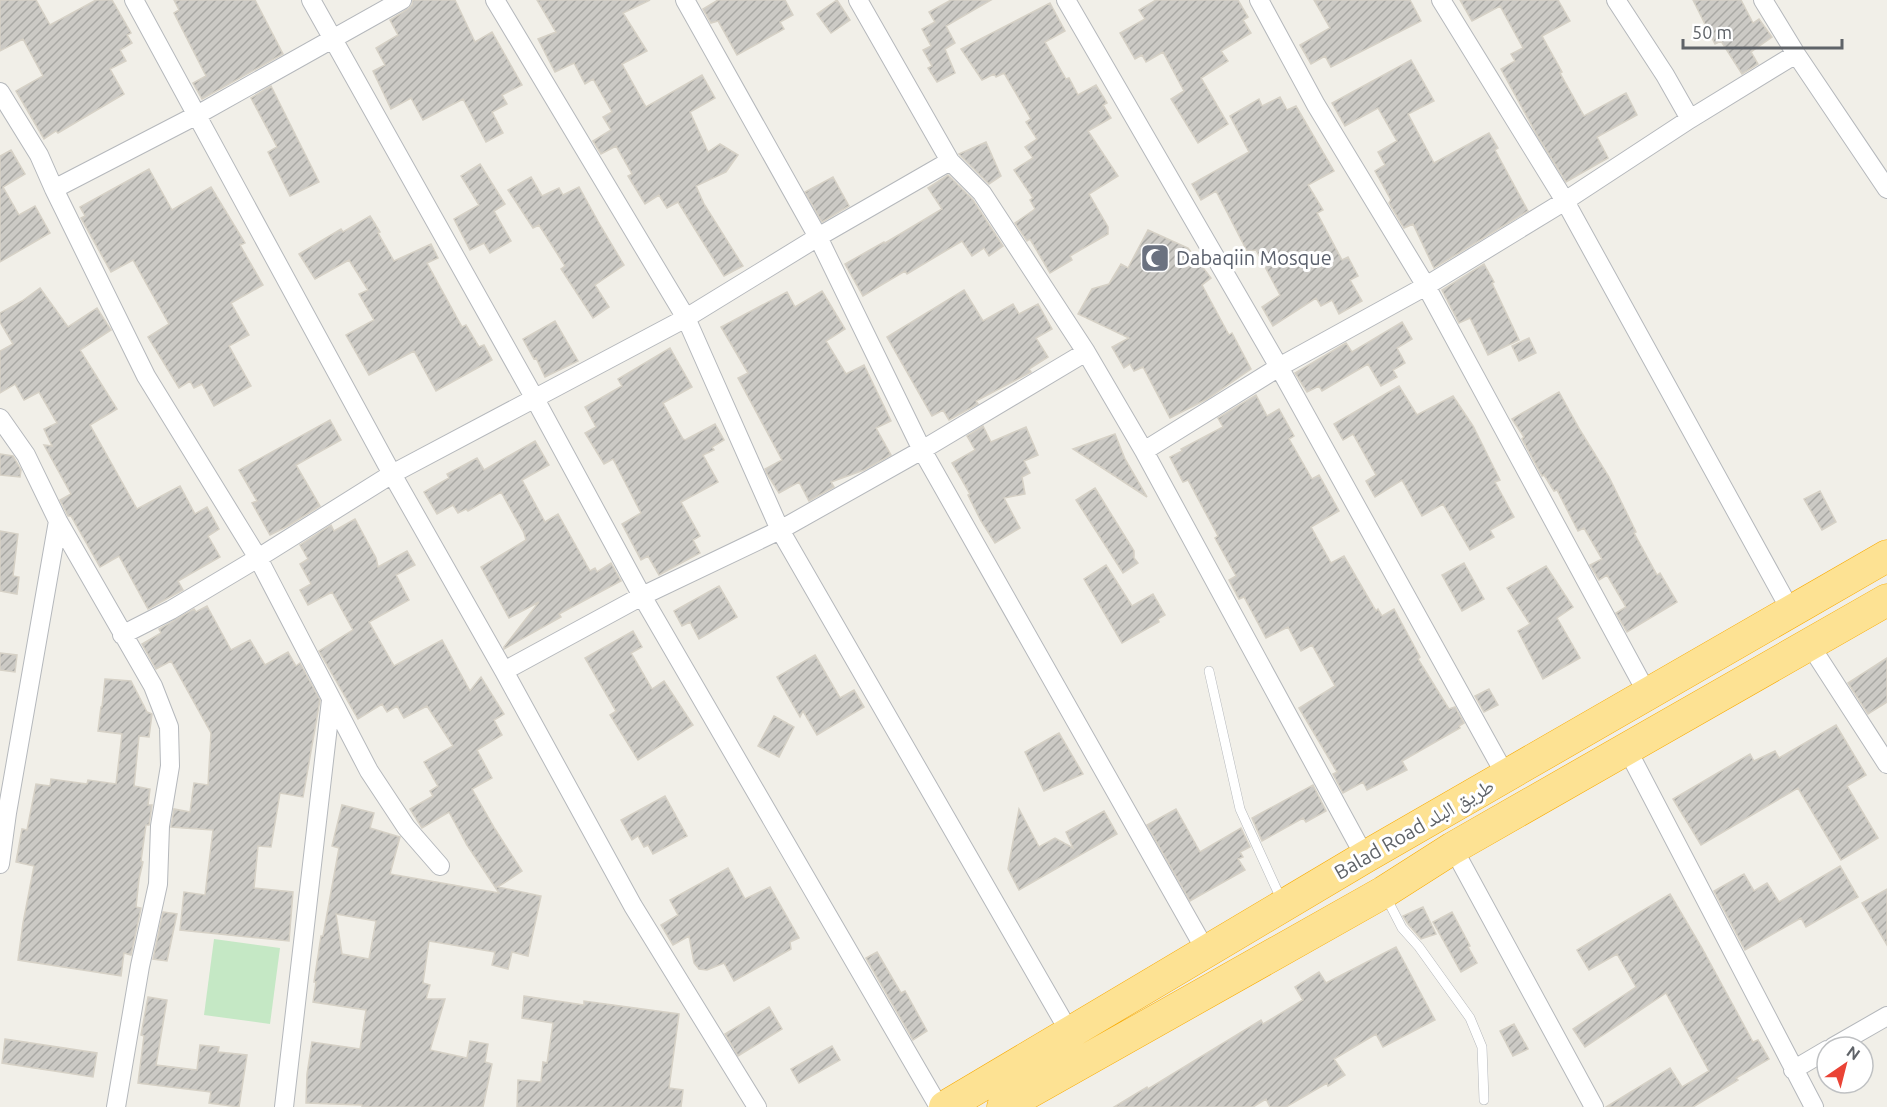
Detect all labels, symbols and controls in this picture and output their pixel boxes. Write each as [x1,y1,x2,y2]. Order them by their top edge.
scale bar [1683,12,1842,50]
text: 50 m [1692,22,1732,42]
mosque icon: Dabaqiin Mosque [1139,242,1171,274]
place label: Dabaqiin Mosque [1176,246,1332,269]
street label: Balad Road طريق البلد [1330,774,1498,884]
north arrow [1815,1035,1875,1095]
text: N [1844,1042,1864,1064]

